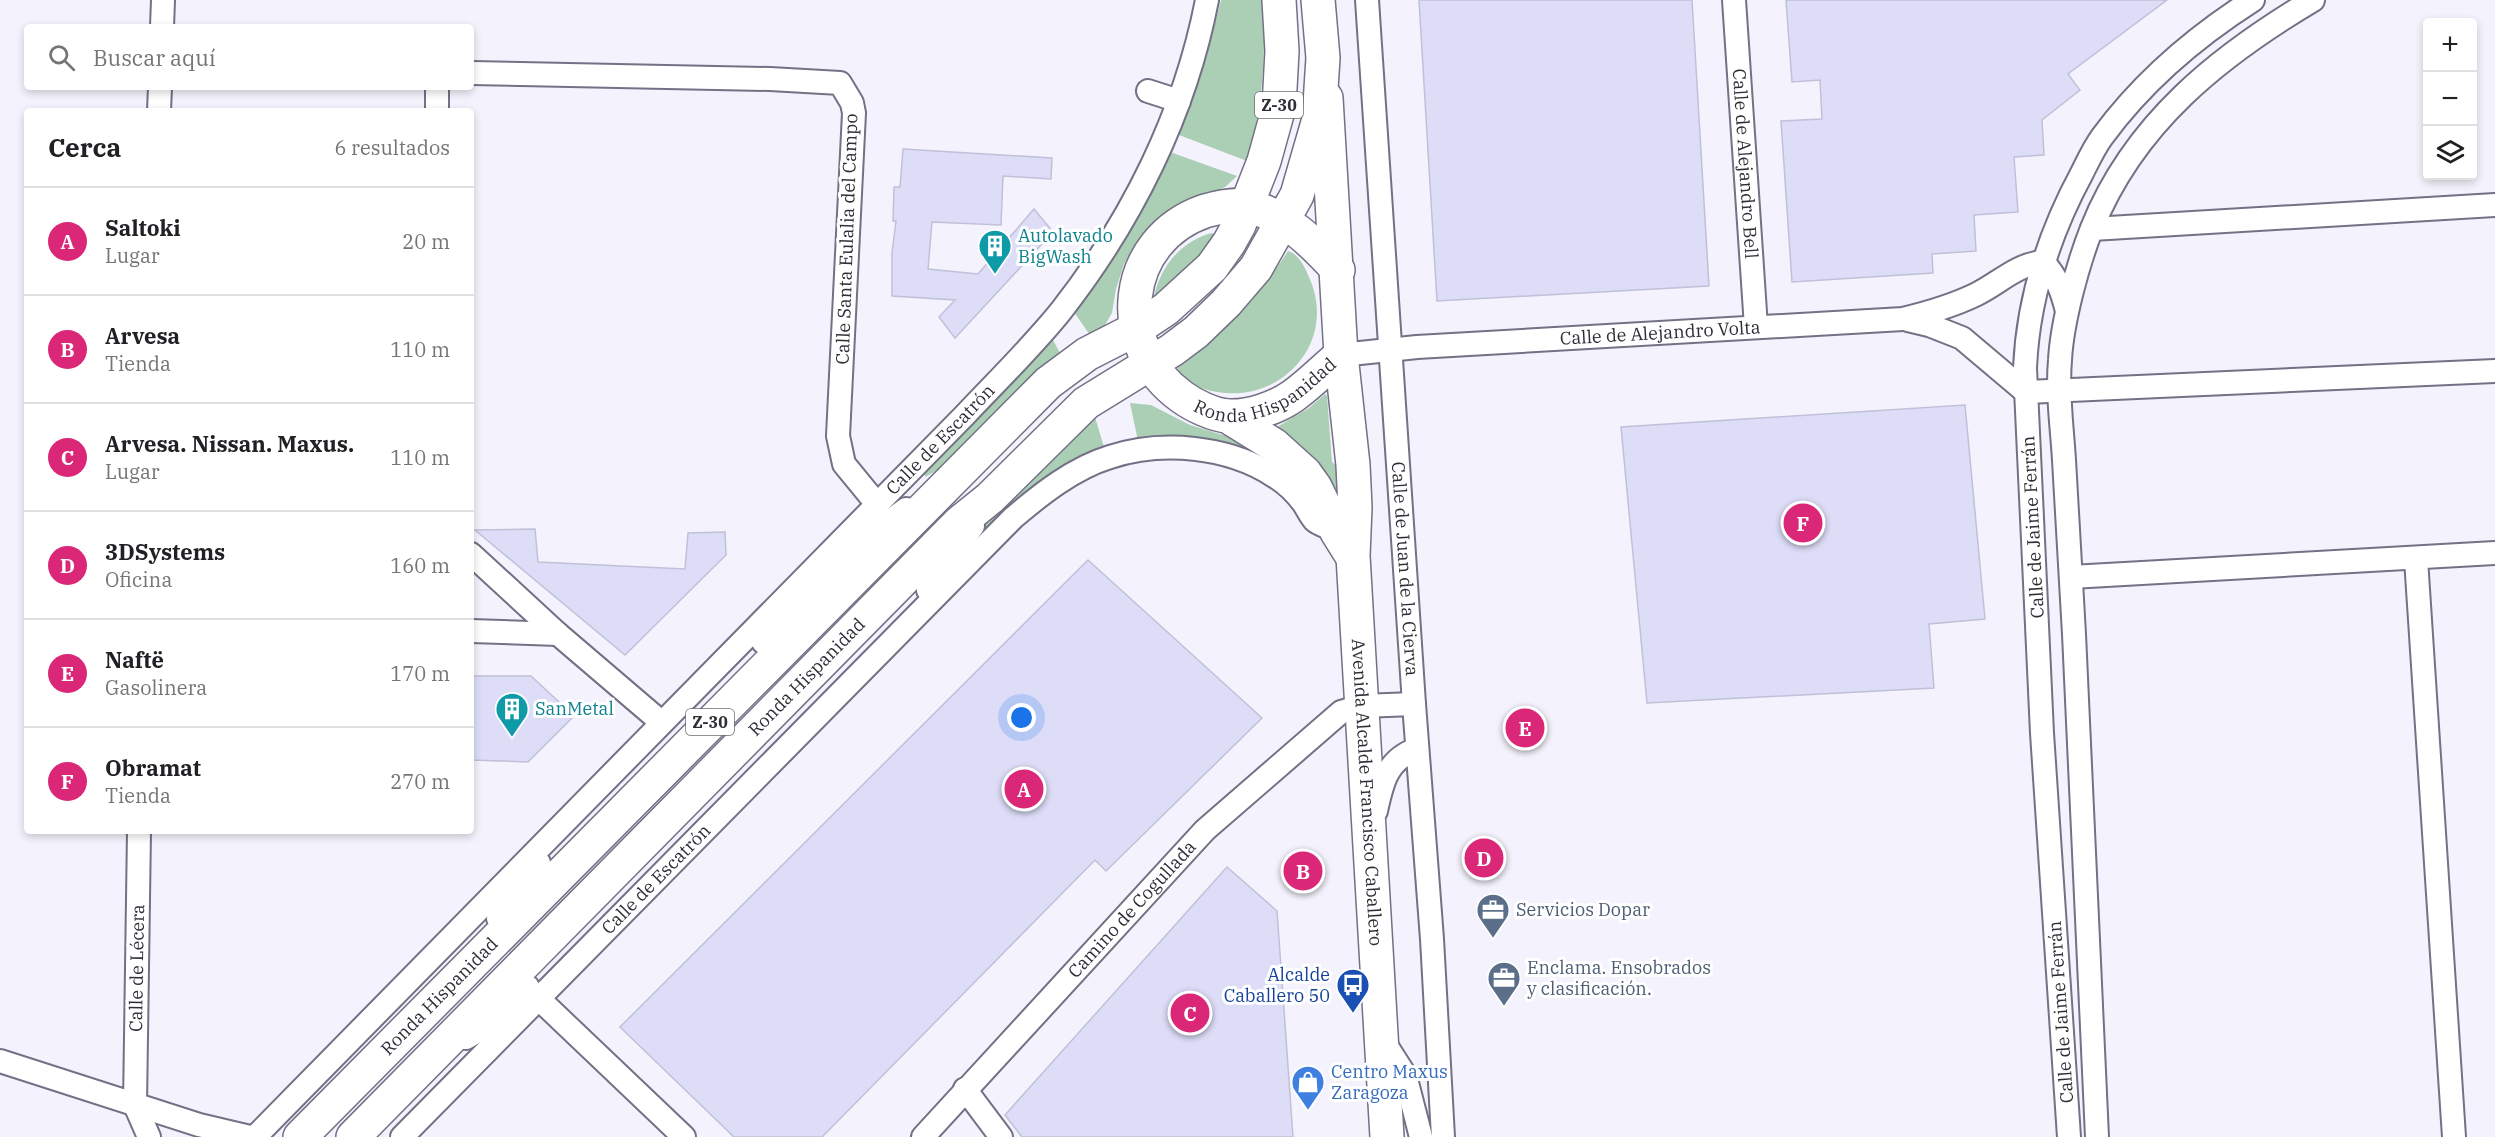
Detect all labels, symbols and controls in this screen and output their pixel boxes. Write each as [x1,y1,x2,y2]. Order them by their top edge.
map controls [2423,18,2477,180]
button: + [2423,18,2477,72]
search box [24,24,474,90]
icon: search [45,41,78,74]
text: Buscar aquí [93,43,216,72]
street label: Calle de Alejandro Bell [1728,68,1763,259]
button: − [2423,72,2477,126]
road number: Z-30 [1255,92,1303,118]
street label: Calle Santa Eulalia del Campo [831,113,862,365]
button: layers [2423,126,2477,180]
text: Cerca [48,130,121,164]
text: 6 resultados [334,134,450,161]
text: Saltoki [105,213,181,242]
place label: Autolavado BigWash [1018,224,1113,268]
text: A [61,228,74,255]
text: 20 m [402,228,450,255]
building icon: Autolavado BigWash [977,228,1013,275]
text: Lugar [105,242,160,269]
street label: Calle de Alejandro Volta [1559,315,1761,350]
text: Arvesa [105,321,180,350]
text: B [60,336,75,363]
text: 110 m [390,336,450,363]
text: Tienda [105,350,171,377]
street label: Ronda Hispanidad [1190,353,1341,427]
street label: Calle de Escatrón [881,379,999,499]
text: Arvesa. Nissan. Maxus. [105,429,354,458]
street label: Calle de Jaime Ferrán [2016,435,2049,619]
text: C [61,444,74,471]
text: 110 m [390,444,450,471]
text: Lugar [105,458,160,485]
street label: Calle de Juan de la Cierva [1387,461,1424,677]
pin: F [1784,500,1822,546]
text: 3DSystems [105,537,225,566]
text: D [60,552,75,579]
text: 160 m [390,552,450,579]
text: Oficina [105,566,172,593]
street label: Ronda Hispanidad [743,613,870,741]
street label: Avenida Alcalde Francisco Caballero [1347,638,1388,947]
text: Naftë [105,645,164,674]
text: E [61,660,74,687]
text: 170 m [390,660,450,687]
text: Gasolinera [105,674,207,701]
building icon: SanMetal [494,691,530,738]
place label: SanMetal [535,697,614,720]
your location [1007,703,1036,732]
pin: E [1506,706,1544,750]
road number: Z-30 [686,709,734,735]
text: Obramat [105,753,201,782]
pin: A [1004,766,1044,812]
text: F [61,768,74,795]
text: 270 m [390,768,450,795]
text: Tienda [105,782,171,809]
street label: Calle de Escatrón [596,819,715,939]
street label: Camino de Cogullada [1063,835,1201,983]
pin: D [1464,836,1504,880]
pin: B [1284,848,1322,894]
office icon: Servicios Dopar [1475,892,1511,939]
place label: Servicios Dopar [1516,898,1650,921]
street label: Calle de Lécera [124,904,149,1032]
street label: Calle de Jaime Ferrán [2043,920,2078,1104]
street label: Ronda Hispanidad [376,932,503,1060]
place label: Enclama. Ensobrados y clasificación. [1527,956,1711,1000]
office icon: Enclama. Ensobrados y clasificación. [1486,960,1522,1007]
place label: Alcalde Caballero 50 [1224,963,1330,1007]
bus stop icon: Alcalde Caballero 50 [1335,967,1371,1014]
pin: C [1170,990,1210,1036]
place label: Centro Maxus Zaragoza [1331,1060,1448,1104]
shop icon: Centro Maxus Zaragoza [1290,1064,1326,1111]

